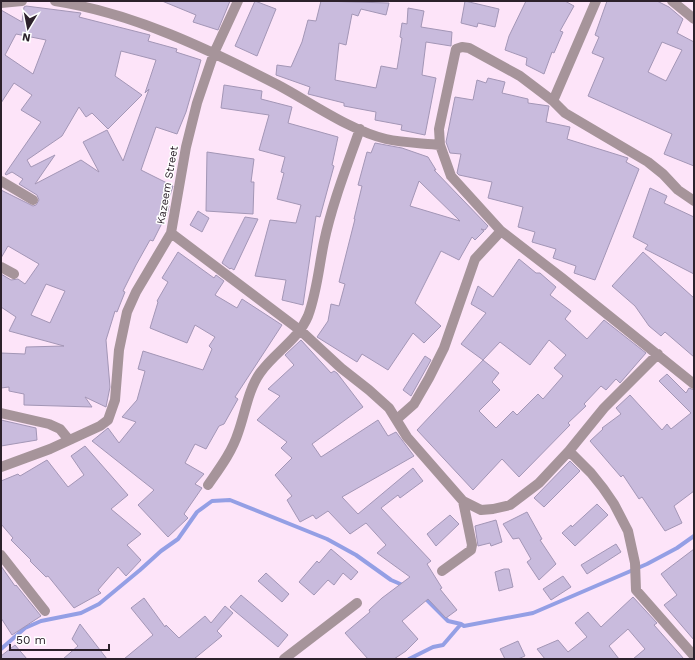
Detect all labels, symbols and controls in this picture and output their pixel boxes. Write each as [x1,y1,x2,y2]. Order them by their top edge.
north arrow [8,8,48,48]
text: N [21,30,31,44]
street label: Kazeem Street [154,145,181,225]
scale bar [10,626,109,652]
text: 50 m [16,633,46,647]

